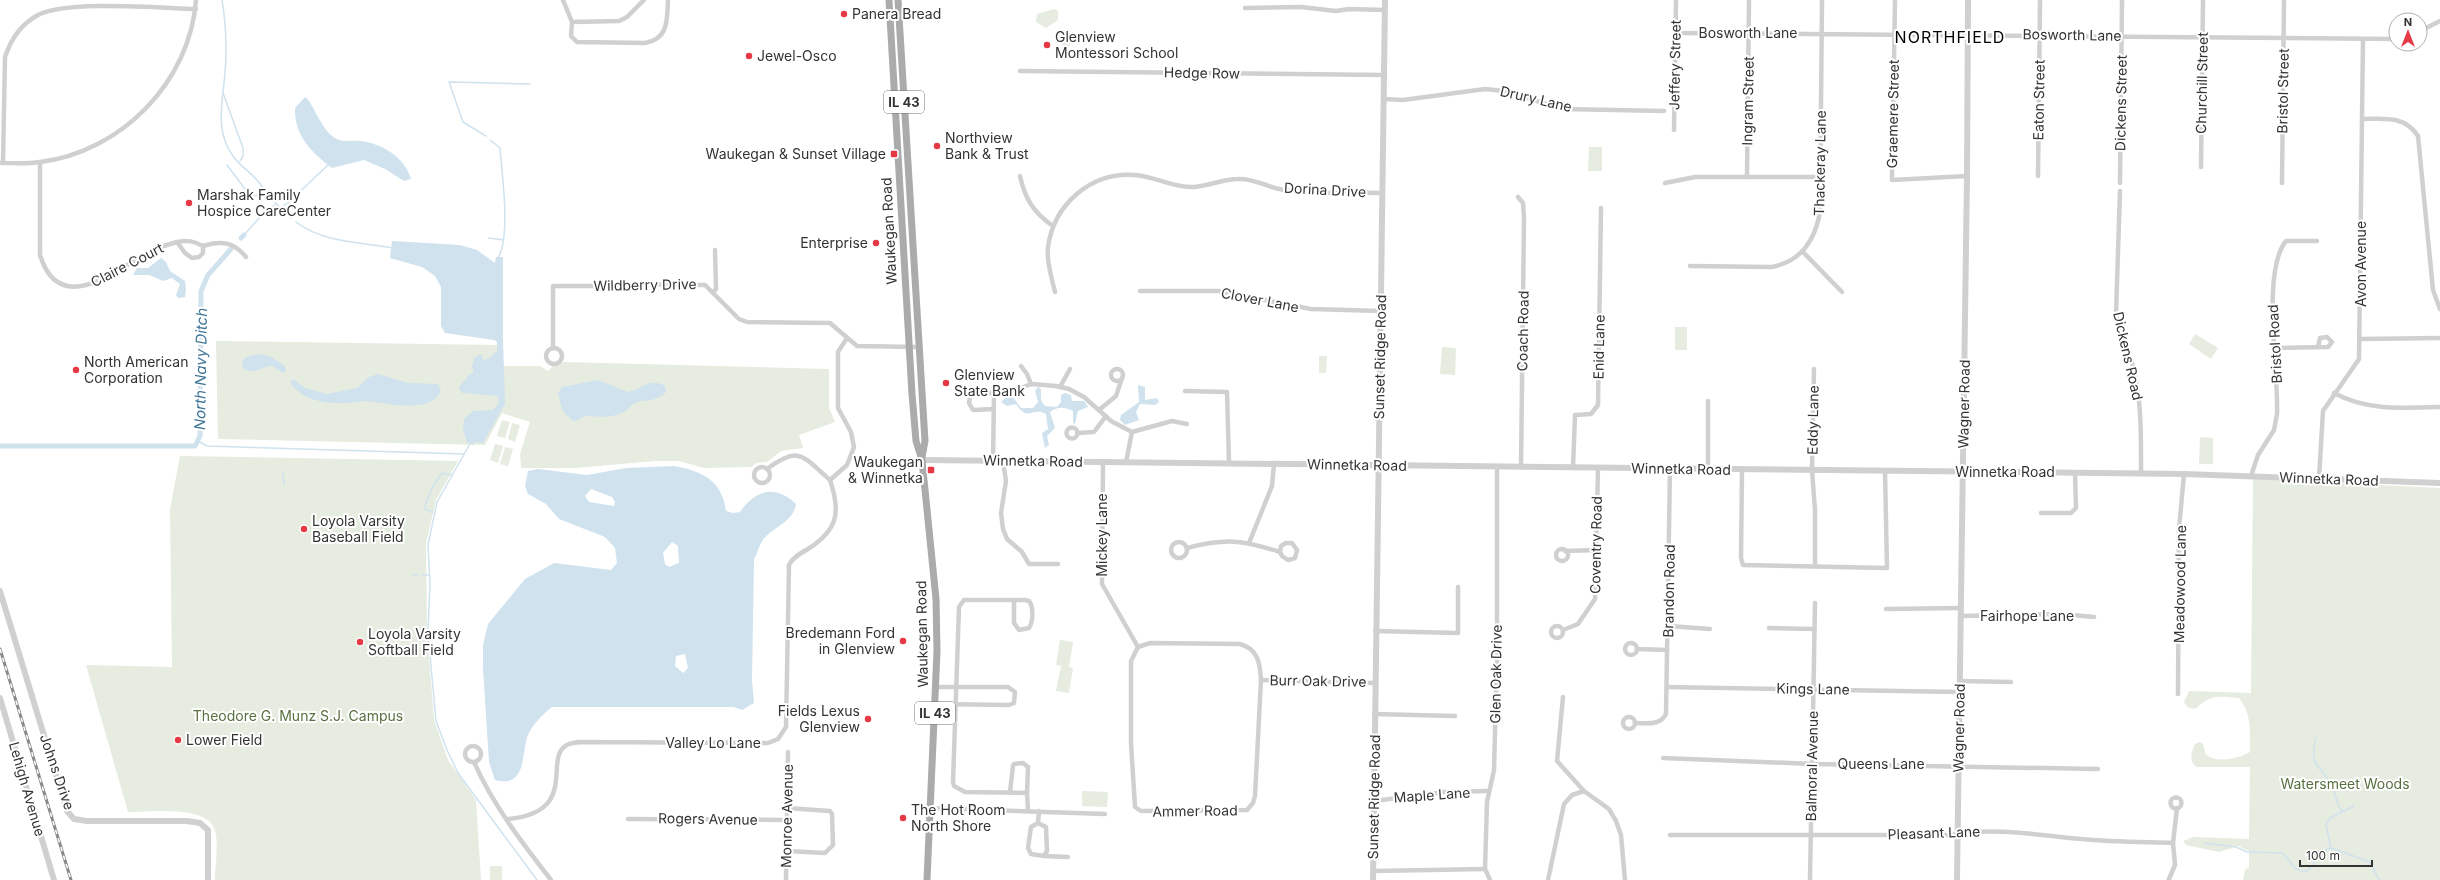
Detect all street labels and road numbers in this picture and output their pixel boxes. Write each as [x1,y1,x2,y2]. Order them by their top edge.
street label: Jeffery Street [1665,19,1684,110]
street label: Bosworth Lane [1698,24,1798,41]
street label: Bosworth Lane [2022,25,2122,44]
street label: Churchill Street [2192,32,2211,134]
street label: Bristol Street [2273,48,2292,134]
street label: Dickens Street [2111,54,2130,151]
street label: Ingram Street [1738,56,1757,146]
street label: Graemere Street [1883,59,1902,169]
street label: Eaton Street [2029,59,2048,141]
street label: Hedge Row [1164,63,1240,82]
street label: Drury Lane [1499,82,1574,115]
road number: IL 43 [884,91,924,113]
street label: Thackeray Lane [1810,110,1829,216]
street label: Waukegan Road [877,177,900,285]
street label: Dorina Drive [1284,179,1367,200]
street label: Avon Avenue [2352,221,2369,307]
street label: Claire Court [88,239,166,290]
street label: Wildberry Drive [593,275,697,294]
street label: Clover Lane [1220,284,1300,315]
street label: Coach Road [1513,291,1532,371]
street label: Sunset Ridge Road [1370,294,1389,420]
street label: Bristol Road [2264,304,2285,384]
street label: Dickens Road [2110,310,2147,402]
street label: Enid Lane [1589,314,1608,380]
street label: Wagner Road [1954,359,1973,449]
street label: Eddy Lane [1803,385,1822,455]
street label: Winnetka Road [983,451,1083,470]
street label: Winnetka Road [1307,455,1407,474]
street label: Winnetka Road [1631,459,1731,478]
street label: Winnetka Road [1955,463,2055,480]
street label: Winnetka Road [2279,468,2379,489]
street label: Mickey Lane [1093,493,1110,577]
street label: Coventry Road [1586,496,1605,594]
street label: Meadowood Lane [2170,525,2189,643]
street label: Brandon Road [1659,544,1678,638]
street label: Waukegan Road [912,580,931,688]
street label: Fairhope Lane [1980,607,2074,624]
street label: Glen Oak Drive [1486,624,1505,724]
street label: Burr Oak Drive [1269,671,1367,690]
street label: Kings Lane [1776,679,1850,698]
street label: Wagner Road [1949,683,1968,773]
road number: IL 43 [915,702,955,724]
street label: Balmoral Avenue [1802,710,1821,821]
street label: Johns Drive [37,732,78,812]
street label: Valley Lo Lane [665,734,761,751]
street label: Sunset Ridge Road [1364,734,1383,860]
street label: Lehigh Avenue [6,740,49,838]
street label: Queens Lane [1837,755,1925,772]
street label: Monroe Avenue [777,764,796,868]
street label: Maple Lane [1393,783,1471,806]
street label: Ammer Road [1152,801,1238,820]
street label: Rogers Avenue [658,809,758,828]
street label: Pleasant Lane [1887,822,1981,843]

